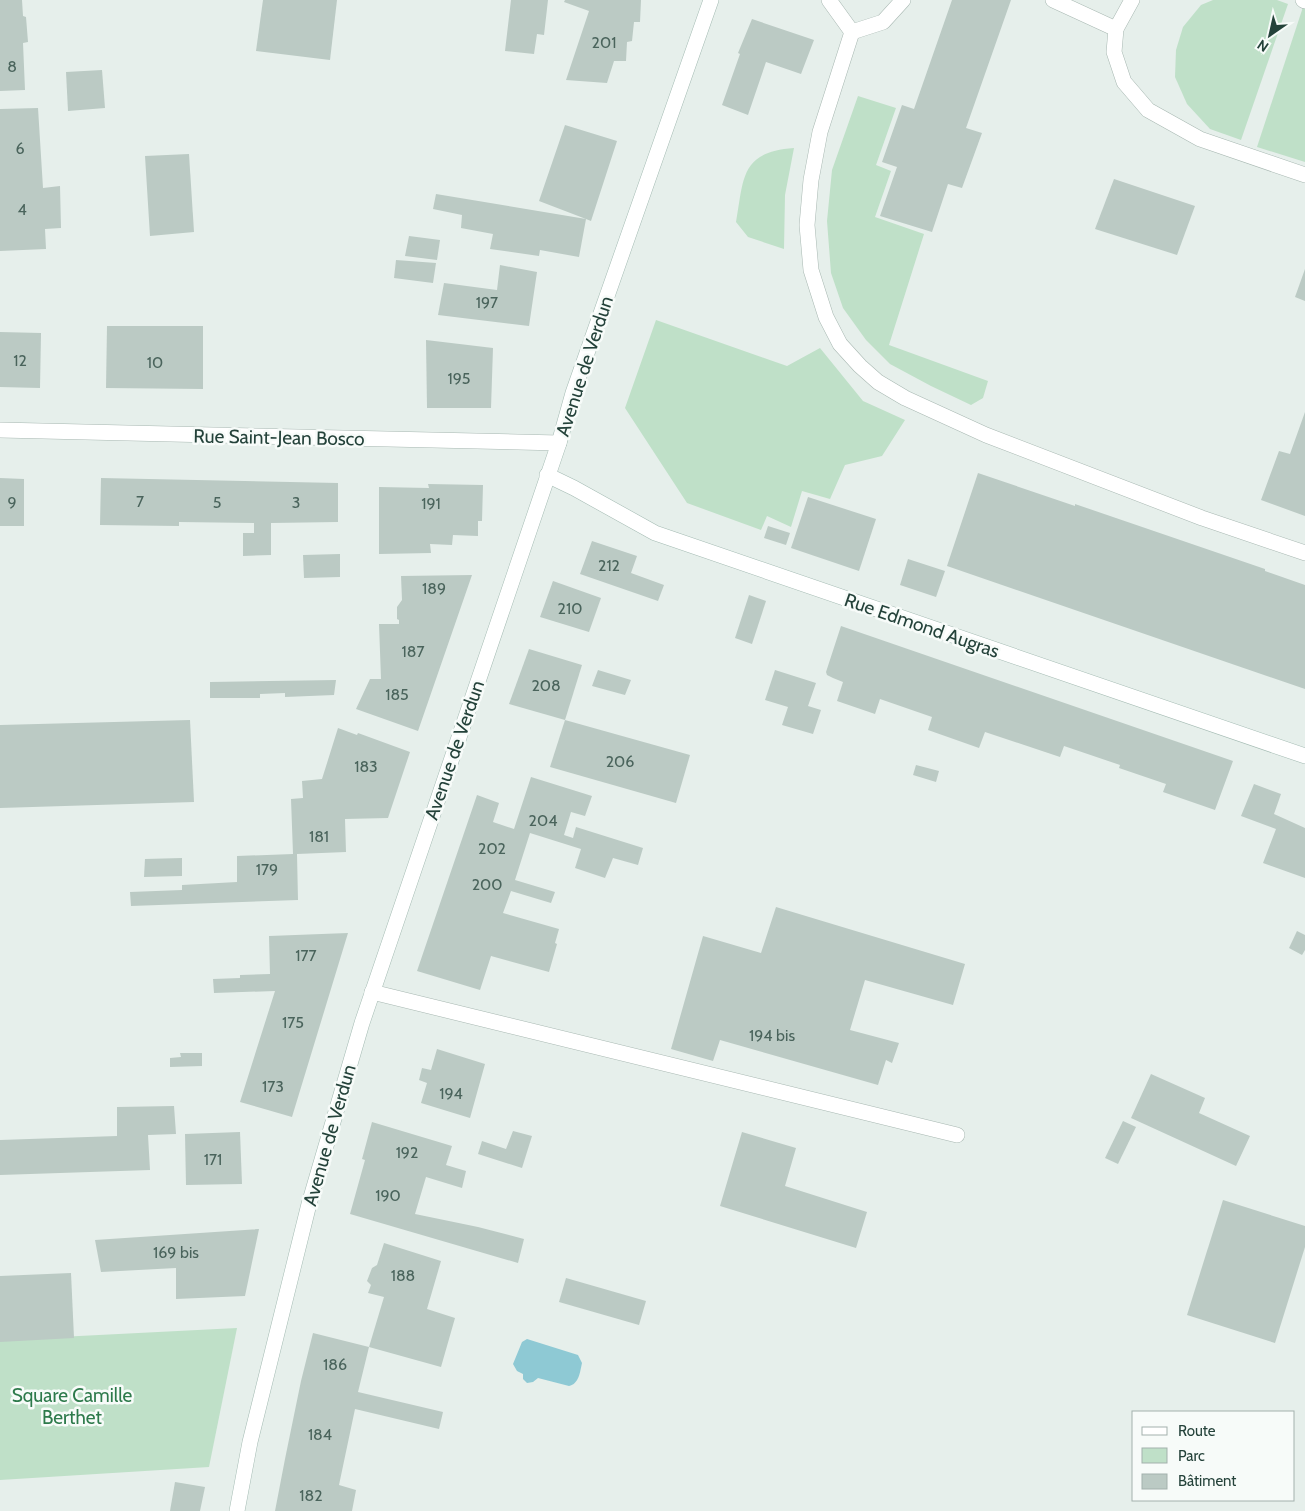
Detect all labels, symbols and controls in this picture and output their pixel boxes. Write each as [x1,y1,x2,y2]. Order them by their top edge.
north arrow [1245,10,1295,60]
house number: 201 [592,33,616,52]
text: N [1254,36,1272,56]
house number: 8 [7,57,17,76]
house number: 6 [15,139,25,158]
house number: 4 [17,200,27,219]
house number: 197 [476,293,498,312]
street label: Avenue de Verdun [551,293,618,439]
house number: 12 [13,351,27,370]
house number: 10 [147,353,163,372]
house number: 195 [448,369,470,388]
street label: Rue Saint-Jean Bosco [193,425,365,450]
house number: 7 [136,492,144,511]
house number: 9 [7,493,17,512]
house number: 5 [213,493,221,512]
house number: 3 [292,493,300,512]
house number: 191 [421,494,441,513]
house number: 212 [598,556,620,575]
house number: 189 [422,579,446,598]
street label: Rue Edmond Augras [841,588,1002,663]
house number: 210 [558,599,582,618]
house number: 187 [402,642,424,661]
house number: 208 [531,676,561,695]
street label: Avenue de Verdun [420,677,489,823]
house number: 185 [385,685,409,704]
house number: 206 [606,752,634,771]
house number: 183 [354,757,378,776]
house number: 204 [529,811,557,830]
house number: 181 [309,827,329,846]
house number: 202 [478,839,506,858]
house number: 179 [256,860,278,879]
house number: 200 [472,875,502,894]
house number: 177 [295,946,317,965]
house number: 175 [282,1013,304,1032]
house number: 194 bis [749,1026,795,1045]
street label: Avenue de Verdun [298,1062,361,1209]
house number: 173 [262,1077,284,1096]
house number: 194 [439,1084,463,1103]
house number: 192 [396,1143,418,1162]
house number: 171 [204,1150,222,1169]
house number: 190 [375,1186,401,1205]
house number: 169 bis [153,1243,199,1262]
house number: 188 [391,1266,415,1285]
house number: 186 [323,1355,347,1374]
park label: Square Camille Berthet [12,1384,133,1429]
legend [1132,1411,1295,1501]
text: Route [1178,1422,1216,1440]
house number: 184 [308,1425,332,1444]
text: Parc [1178,1447,1205,1465]
text: Bâtiment [1178,1472,1236,1490]
house number: 182 [299,1486,323,1505]

